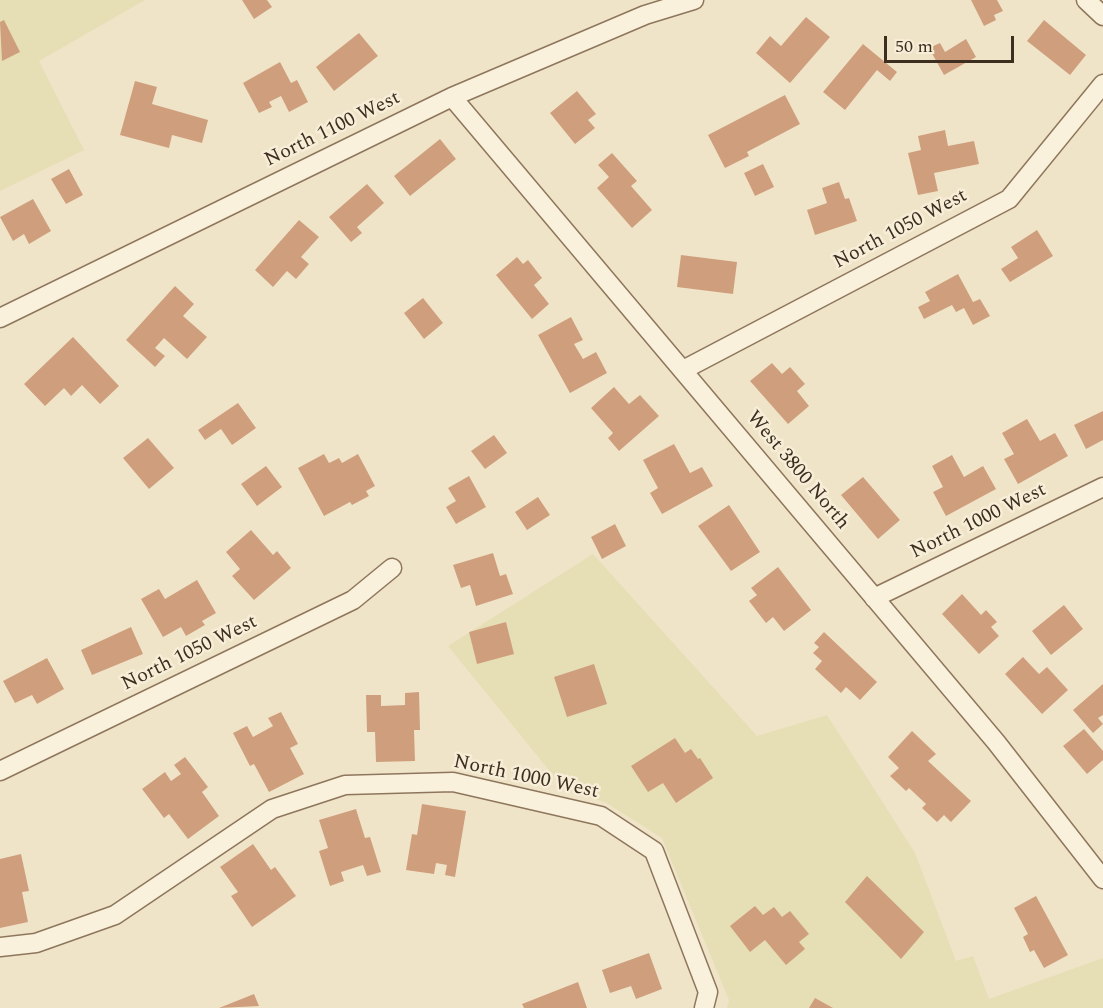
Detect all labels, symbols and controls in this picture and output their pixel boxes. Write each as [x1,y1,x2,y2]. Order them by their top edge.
scale bar [887,24,1018,62]
text: 50 m [895,33,933,60]
street label: North 1100 West [261,87,405,173]
street label: North 1050 West [830,185,972,275]
street label: West 3800 North [740,407,854,535]
street label: North 1000 West [907,479,1051,565]
street label: North 1050 West [118,611,262,697]
street label: North 1000 West [451,751,601,805]

